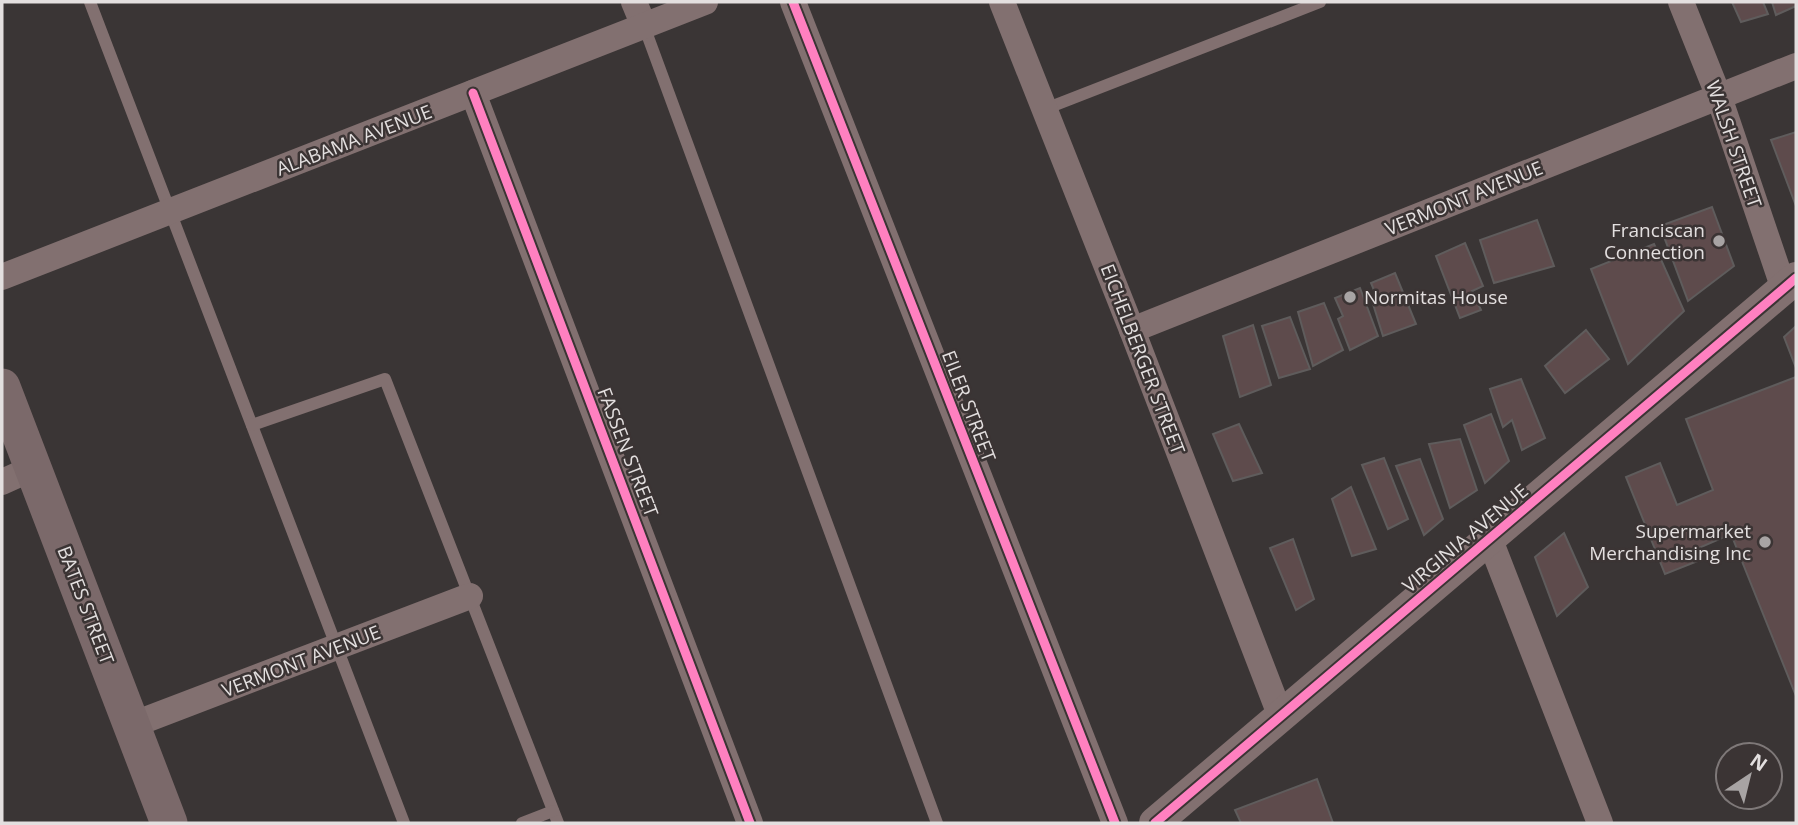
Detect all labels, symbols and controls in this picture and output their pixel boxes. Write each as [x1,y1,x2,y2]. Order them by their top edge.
street label: WALSH STREET [1700,77,1768,212]
street label: ALABAMA AVENUE [272,98,436,182]
street label: VERMONT AVENUE [1381,155,1547,241]
place label: Franciscan Connection [1604,217,1705,265]
marker: Franciscan Connection [1711,233,1727,249]
street label: EICHELBERGER STREET [1095,260,1192,458]
place label: Normitas House [1364,284,1508,310]
marker: Normitas House [1342,289,1358,305]
street label: EILER STREET [936,347,1002,466]
street label: FASSEN STREET [591,384,665,521]
street label: VIRGINIA AVENUE [1397,478,1533,598]
place label: Supermarket Merchandising Inc [1589,518,1751,566]
marker: Supermarket Merchandising Inc [1757,534,1773,550]
street label: BATES STREET [51,542,121,668]
street label: VERMONT AVENUE [218,619,384,703]
north arrow [1714,741,1784,811]
text: N [1745,747,1773,777]

